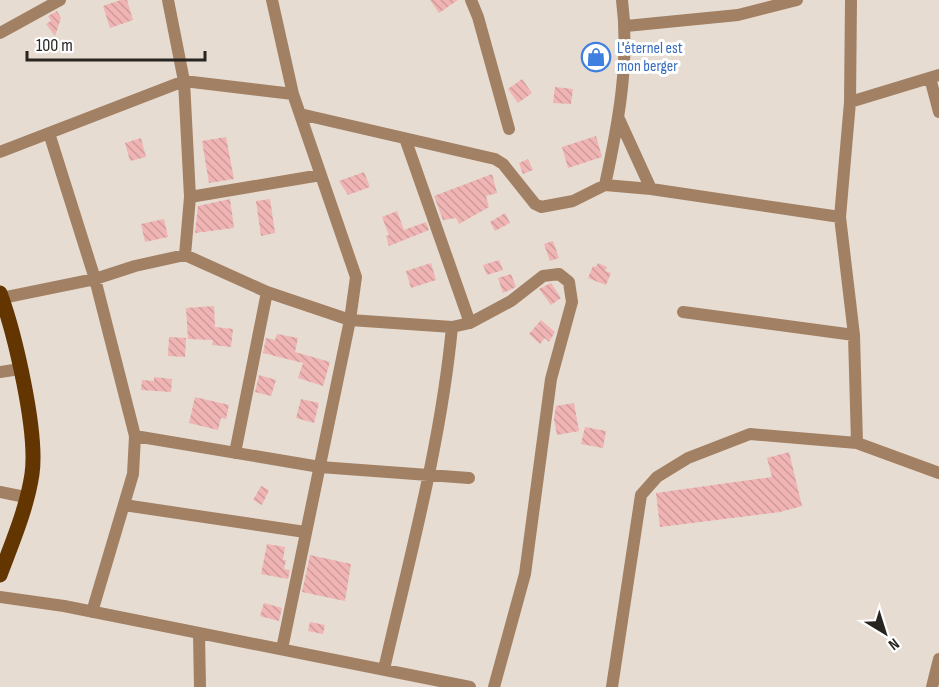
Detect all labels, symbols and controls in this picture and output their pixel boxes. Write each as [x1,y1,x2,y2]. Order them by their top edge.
scale bar [27,24,206,62]
text: 100 m [36,35,73,56]
place label: L'éternel est mon berger [617,39,683,76]
shop icon: L'éternel est mon berger [580,41,612,73]
north arrow [855,603,915,663]
text: N [884,634,903,654]

